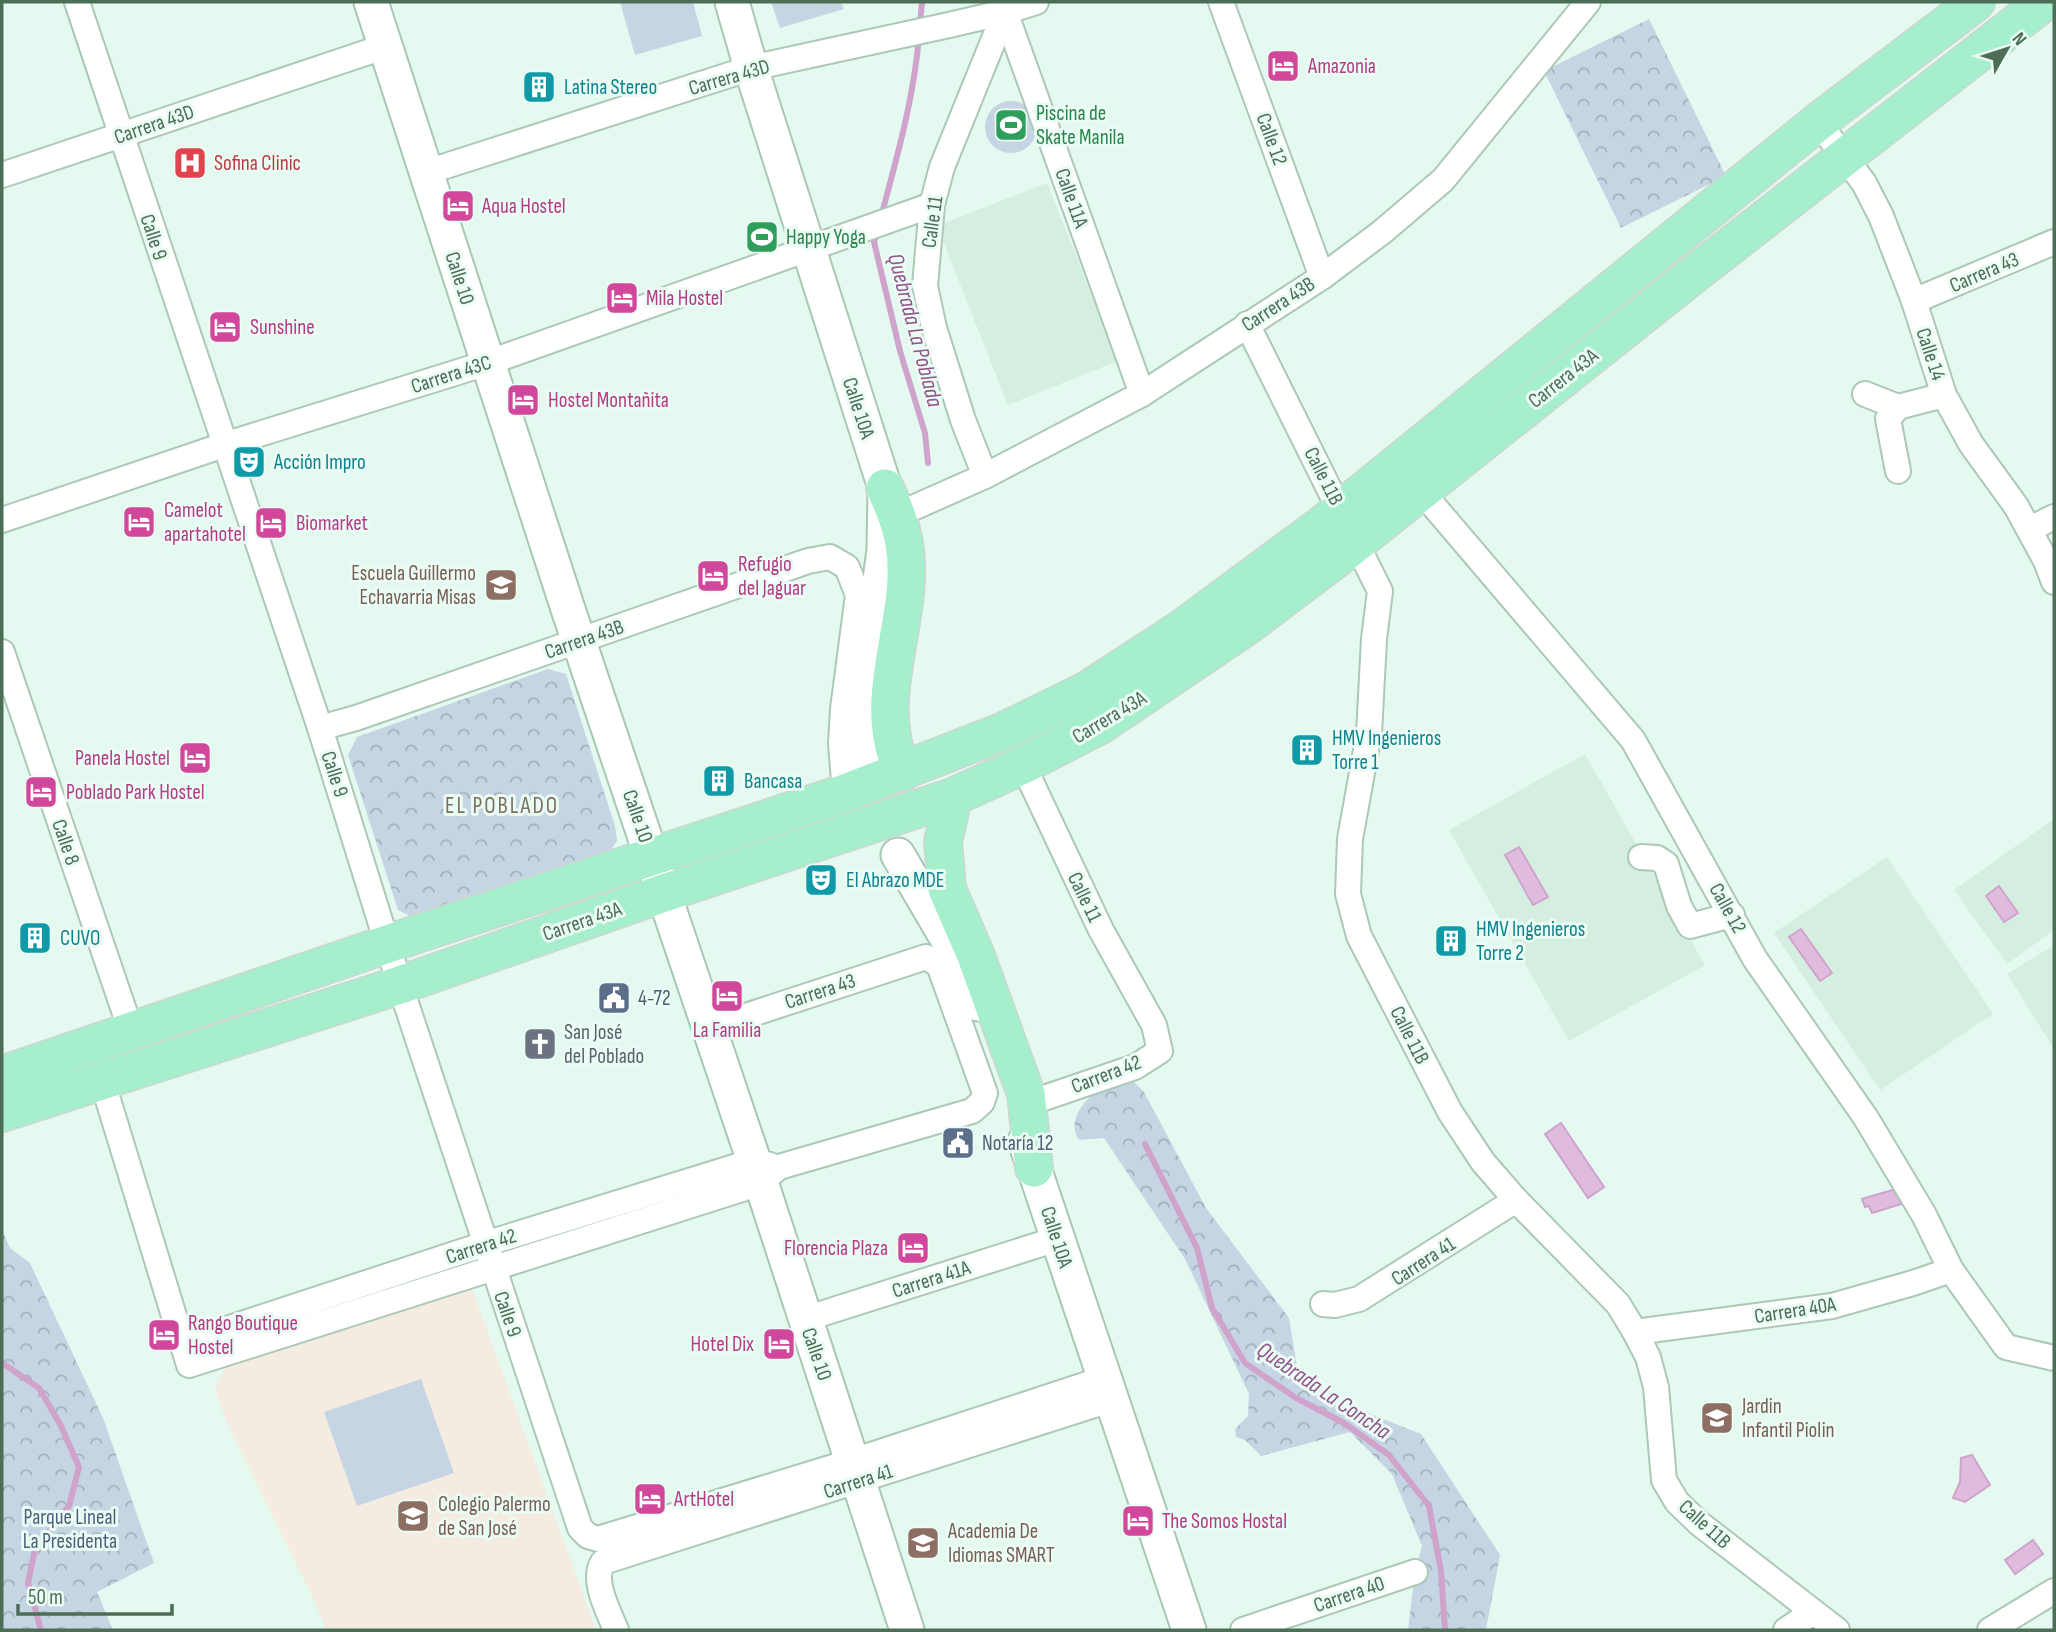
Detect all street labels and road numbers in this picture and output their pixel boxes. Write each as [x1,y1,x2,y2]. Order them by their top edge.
street label: Carrera 43D [686,54,773,101]
street label: Carrera 43D [111,99,198,150]
street label: Calle 12 [1251,110,1292,169]
street label: Calle 11A [1049,165,1094,232]
street label: Calle 11 [916,194,949,250]
street label: Calle 9 [134,211,173,263]
street label: Carrera 43 [1946,247,2023,298]
street label: Calle 10 [439,249,480,308]
street label: Carrera 43B [1237,272,1320,337]
street label: Calle 14 [1910,325,1951,384]
street label: Carrera 43A [1523,343,1604,413]
street label: Carrera 43C [408,350,495,399]
street label: Calle 10A [837,374,880,443]
street label: Calle 11B [1298,443,1349,509]
street label: Carrera 43B [541,614,627,665]
street label: Carrera 43A [1068,685,1152,749]
street label: Calle 9 [315,748,354,800]
street label: Calle 10 [617,786,658,846]
street label: Calle 8 [46,816,85,868]
street label: Calle 11 [1062,868,1108,927]
street label: Calle 12 [1704,879,1752,938]
street label: Carrera 43A [539,896,626,947]
street label: Carrera 43 [782,968,859,1015]
street label: Calle 11B [1384,1002,1435,1068]
street label: Carrera 42 [1068,1050,1145,1099]
street label: Calle 10A [1035,1203,1078,1272]
street label: Carrera 42 [443,1223,520,1270]
street label: Carrera 41 [1387,1231,1461,1291]
street label: Carrera 41A [889,1255,974,1304]
street label: Calle 9 [488,1288,527,1340]
street label: Carrera 40A [1753,1292,1839,1329]
street label: Calle 10 [796,1324,837,1384]
street label: Carrera 41 [820,1458,897,1504]
street label: Calle 11B [1673,1494,1736,1554]
street label: Carrera 40 [1310,1571,1388,1618]

